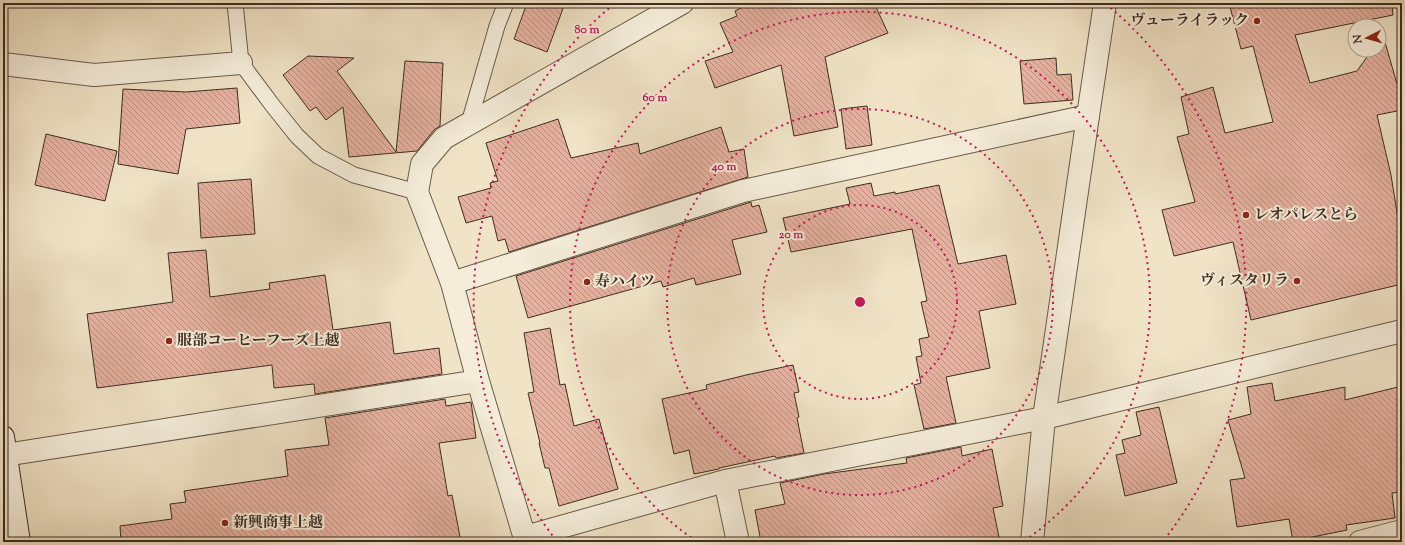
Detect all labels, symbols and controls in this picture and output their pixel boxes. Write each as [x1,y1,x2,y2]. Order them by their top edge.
place label: ヴューライラック [1130,11,1249,32]
marker: ヴューライラック [1252,16,1262,26]
north arrow [1347,18,1387,58]
text: 80 m [575,21,599,39]
text: N [1350,34,1367,45]
text: 60 m [643,89,667,107]
text: 40 m [711,158,736,176]
place label: レオパレスとら [1254,205,1358,226]
marker: レオパレスとら [1241,210,1251,220]
text: 20 m [779,226,803,244]
place label: ヴィスタリラ [1200,271,1289,292]
place label: 寿ハイツ [595,272,655,293]
marker: ヴィスタリラ [1292,276,1302,286]
marker: 寿ハイツ [582,277,592,287]
centre of rings [853,295,867,309]
place label: 服部コーヒーフーズ上越 [177,331,339,352]
marker: 服部コーヒーフーズ上越 [164,336,174,346]
place label: 新興商事上越 [233,513,323,534]
marker: 新興商事上越 [220,518,230,528]

